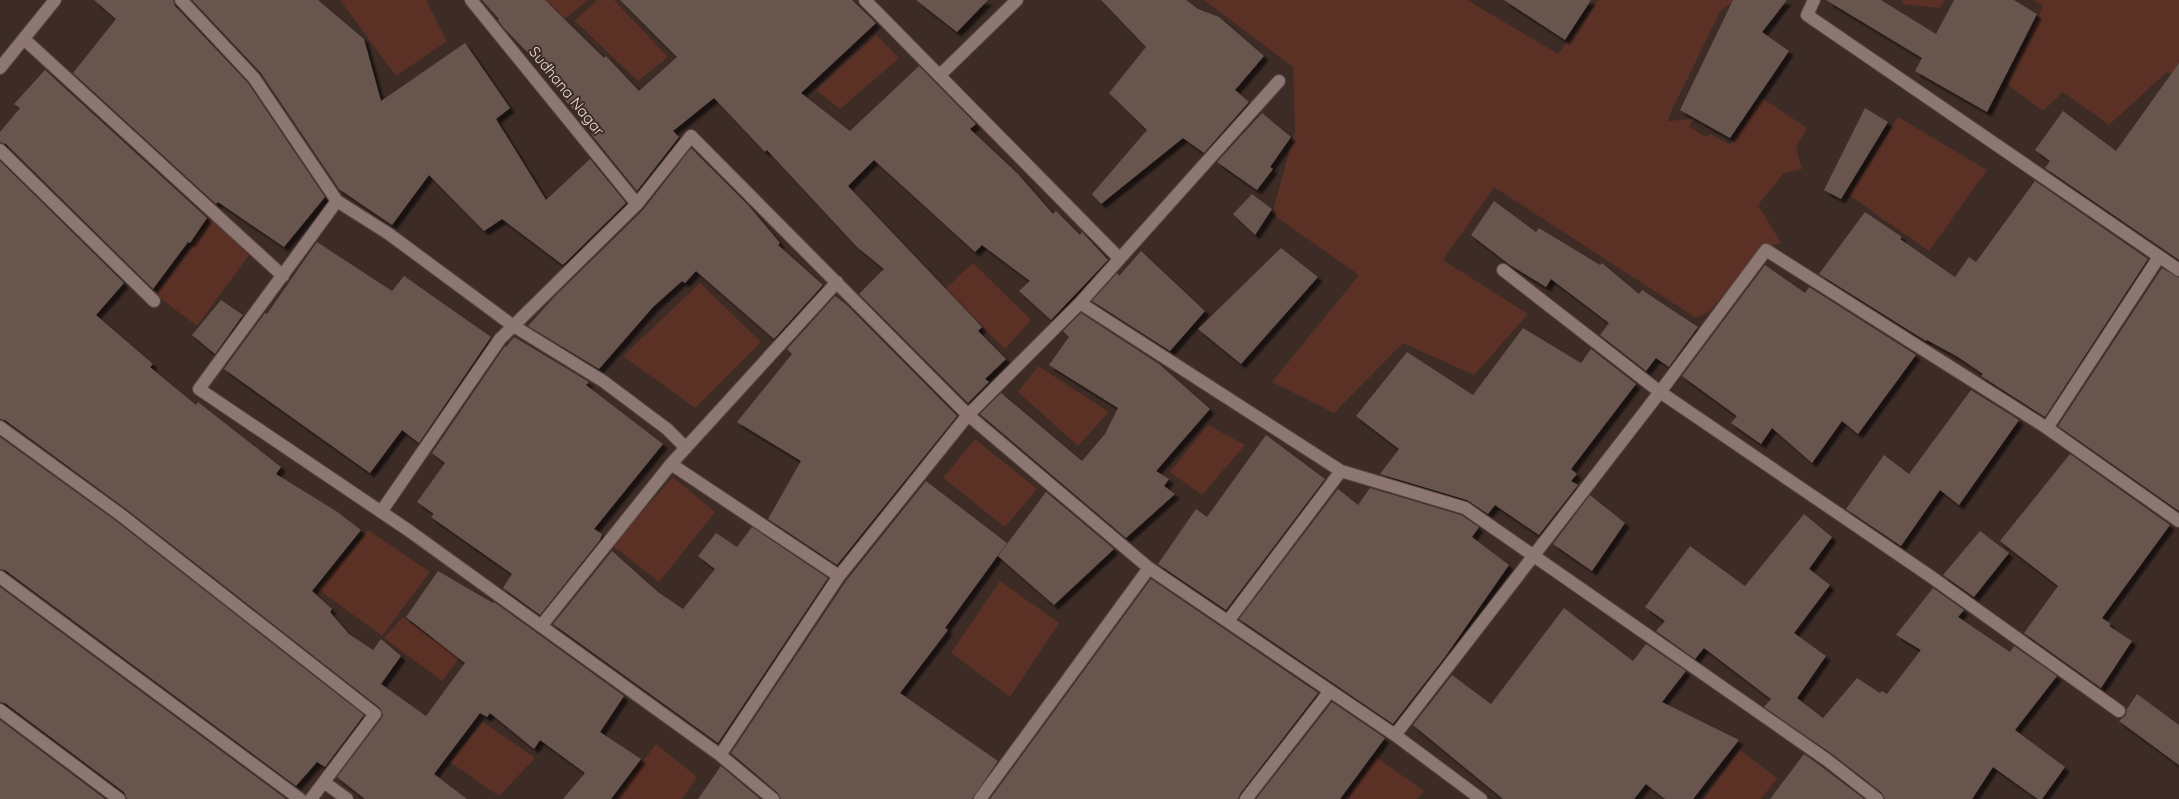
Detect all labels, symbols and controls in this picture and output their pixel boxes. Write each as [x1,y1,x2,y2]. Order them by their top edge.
street label: Sudhana Nagar [525,42,609,140]

